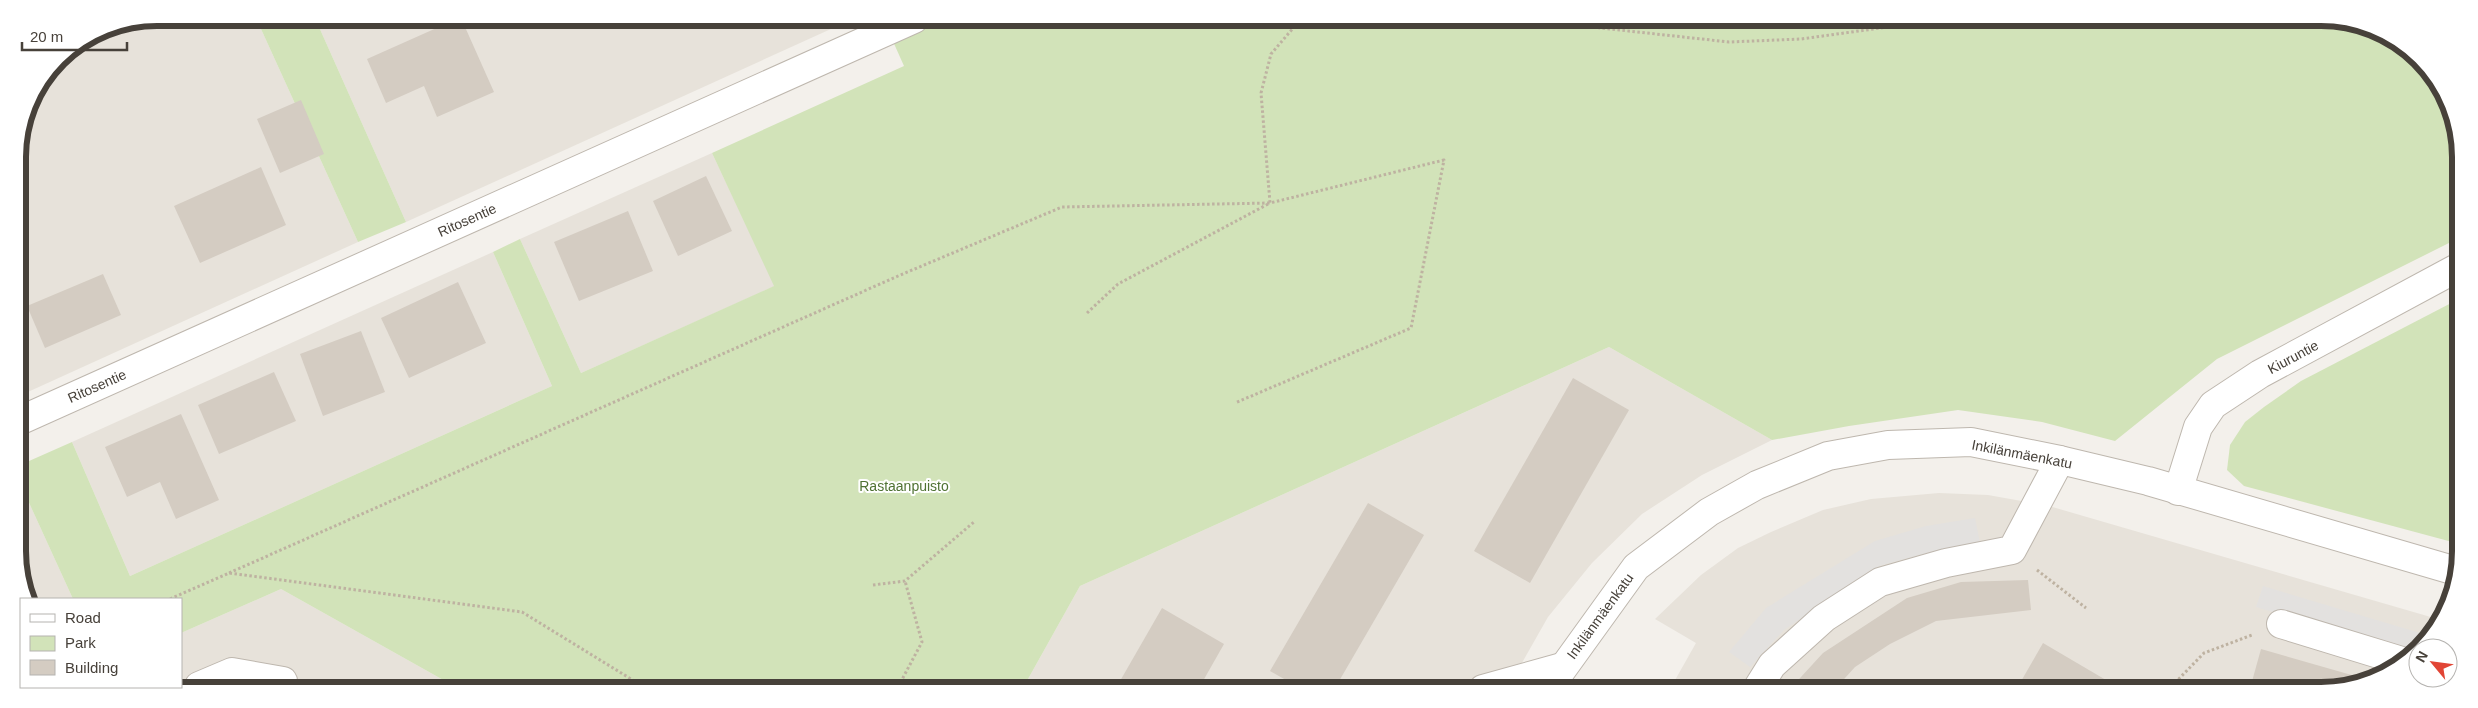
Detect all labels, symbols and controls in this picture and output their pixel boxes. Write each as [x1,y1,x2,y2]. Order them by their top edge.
scale bar [22,20,128,52]
text: 20 m [30,28,63,45]
street label: Ritosentie [435,200,499,240]
street label: Kiuruntie [2265,337,2321,377]
street label: Ritosentie [65,366,129,406]
street label: Inkilänmäenkatu [1970,436,2074,472]
park label: Rastaanpuisto [859,478,949,494]
street label: Inkilänmäenkatu [1564,570,1636,662]
legend [20,598,182,688]
text: Road [65,609,101,626]
text: Park [65,634,96,651]
north arrow [2408,638,2458,688]
text: N [2412,648,2431,665]
text: Building [65,659,118,676]

